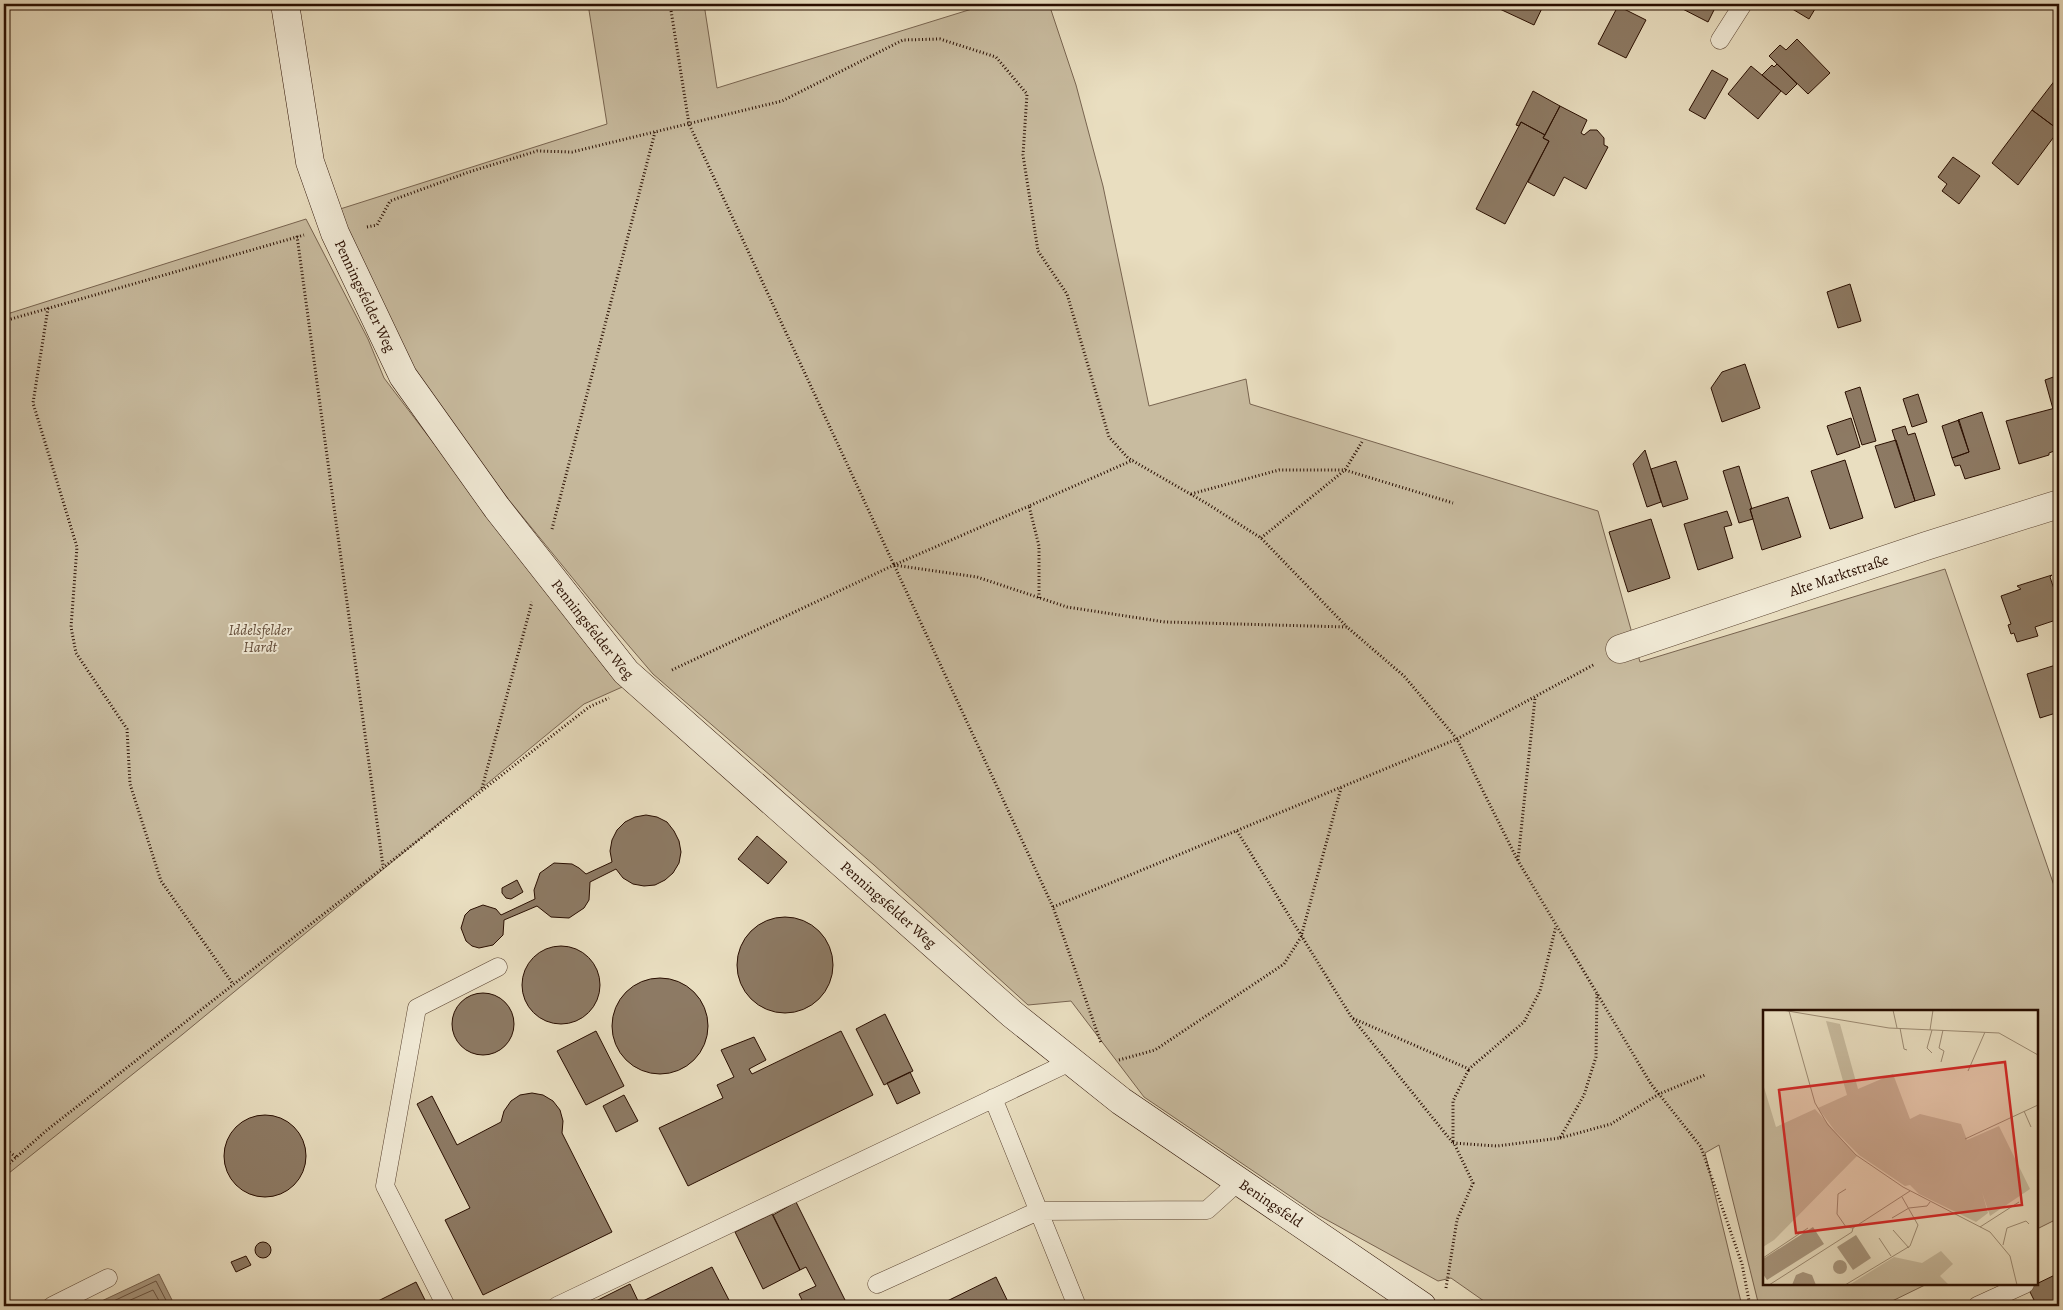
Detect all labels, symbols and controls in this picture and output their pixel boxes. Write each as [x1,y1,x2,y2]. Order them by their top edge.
street label: Penningsfelder Weg [330,236,400,356]
street label: Alte Marktstraße [1786,549,1892,602]
street label: Penningsfelder Weg [547,575,638,684]
park label: Iddelsfelder Hardt [228,620,292,657]
street label: Penningsfelder Weg [836,857,941,953]
inset map [1763,1010,2038,1285]
street label: Beningsfeld [1235,1174,1308,1233]

